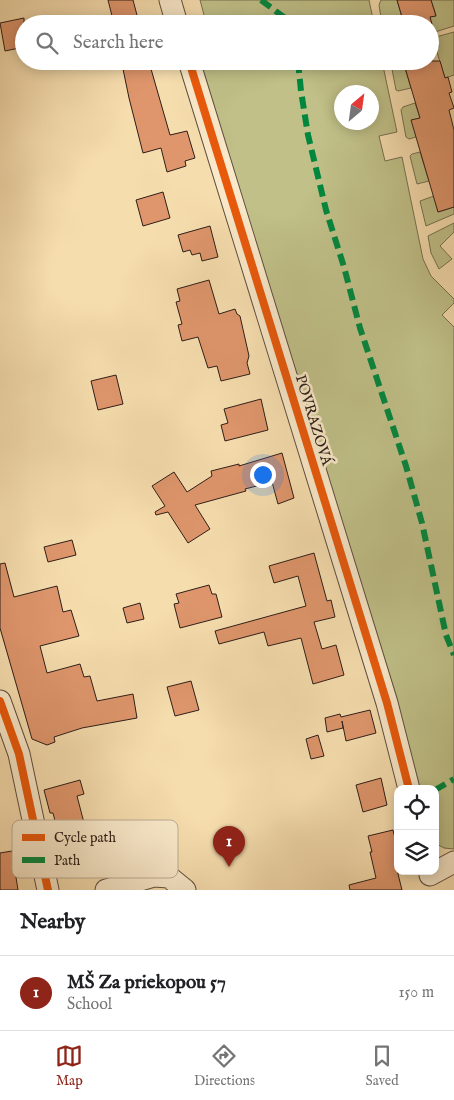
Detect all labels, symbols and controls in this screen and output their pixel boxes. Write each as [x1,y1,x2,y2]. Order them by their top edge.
search box [15,15,439,70]
icon: search [33,29,61,57]
text: Search here [73,31,164,55]
north arrow [334,85,379,130]
street label: POVRAZOVÁ [291,372,337,469]
your location [250,462,276,488]
map controls [394,785,439,875]
button: locate [394,785,439,830]
legend [12,820,178,878]
pin: 1 [213,826,245,867]
text: Cycle path [54,829,116,847]
button: layers [394,830,439,875]
text: Path [54,852,81,870]
text: Nearby [20,909,85,936]
text: MŠ Za priekopou 57 [67,971,226,995]
text: 1 [33,983,39,1003]
text: 150 m [399,983,434,1003]
text: School [67,995,112,1015]
tab: Map [55,1042,83,1090]
tab: Directions [194,1042,255,1090]
tab: Saved [366,1042,399,1090]

